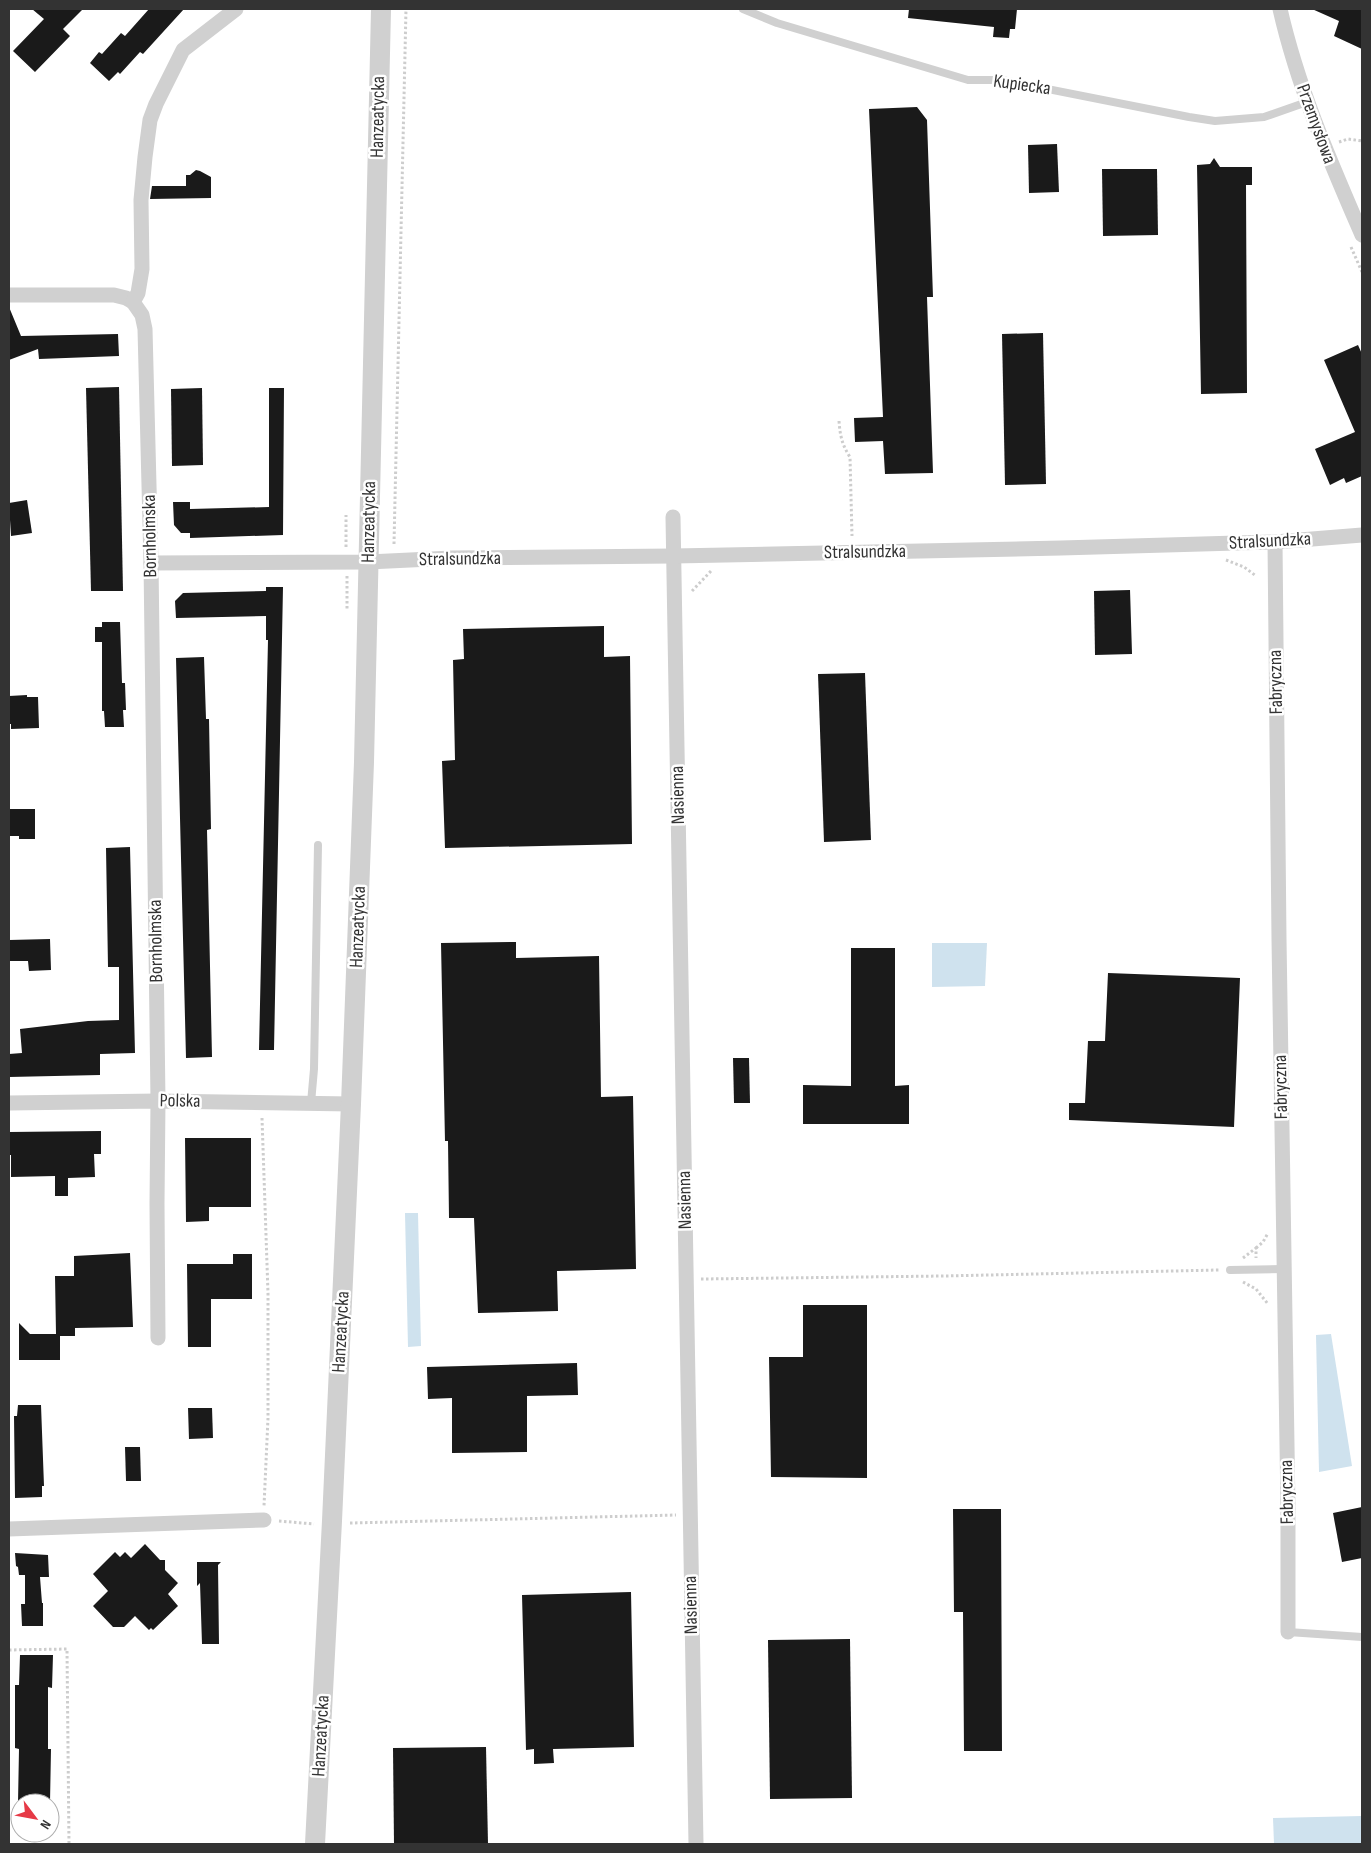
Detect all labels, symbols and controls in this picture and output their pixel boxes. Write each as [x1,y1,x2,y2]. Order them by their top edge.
street label: Kupiecka [992,70,1052,100]
street label: Hanzeatycka [366,76,390,158]
street label: Przemysłowa [1291,81,1341,167]
street label: Hanzeatycka [357,481,381,563]
street label: Bornholmska [138,494,162,578]
street label: Stralsundzka [1228,527,1312,555]
street label: Stralsundzka [824,540,906,564]
street label: Stralsundzka [419,547,501,571]
street label: Fabryczna [1264,650,1288,714]
street label: Nasienna [666,766,690,824]
street label: Hanzeatycka [345,886,371,968]
street label: Bornholmska [144,899,168,983]
street label: Fabryczna [1269,1055,1293,1119]
street label: Polska [159,1089,201,1113]
street label: Nasienna [673,1171,697,1229]
street label: Hanzeatycka [327,1291,355,1373]
street label: Fabryczna [1275,1460,1299,1524]
street label: Nasienna [679,1576,703,1634]
street label: Hanzeatycka [307,1695,335,1777]
north arrow [10,1793,60,1843]
text: N [36,1817,55,1832]

